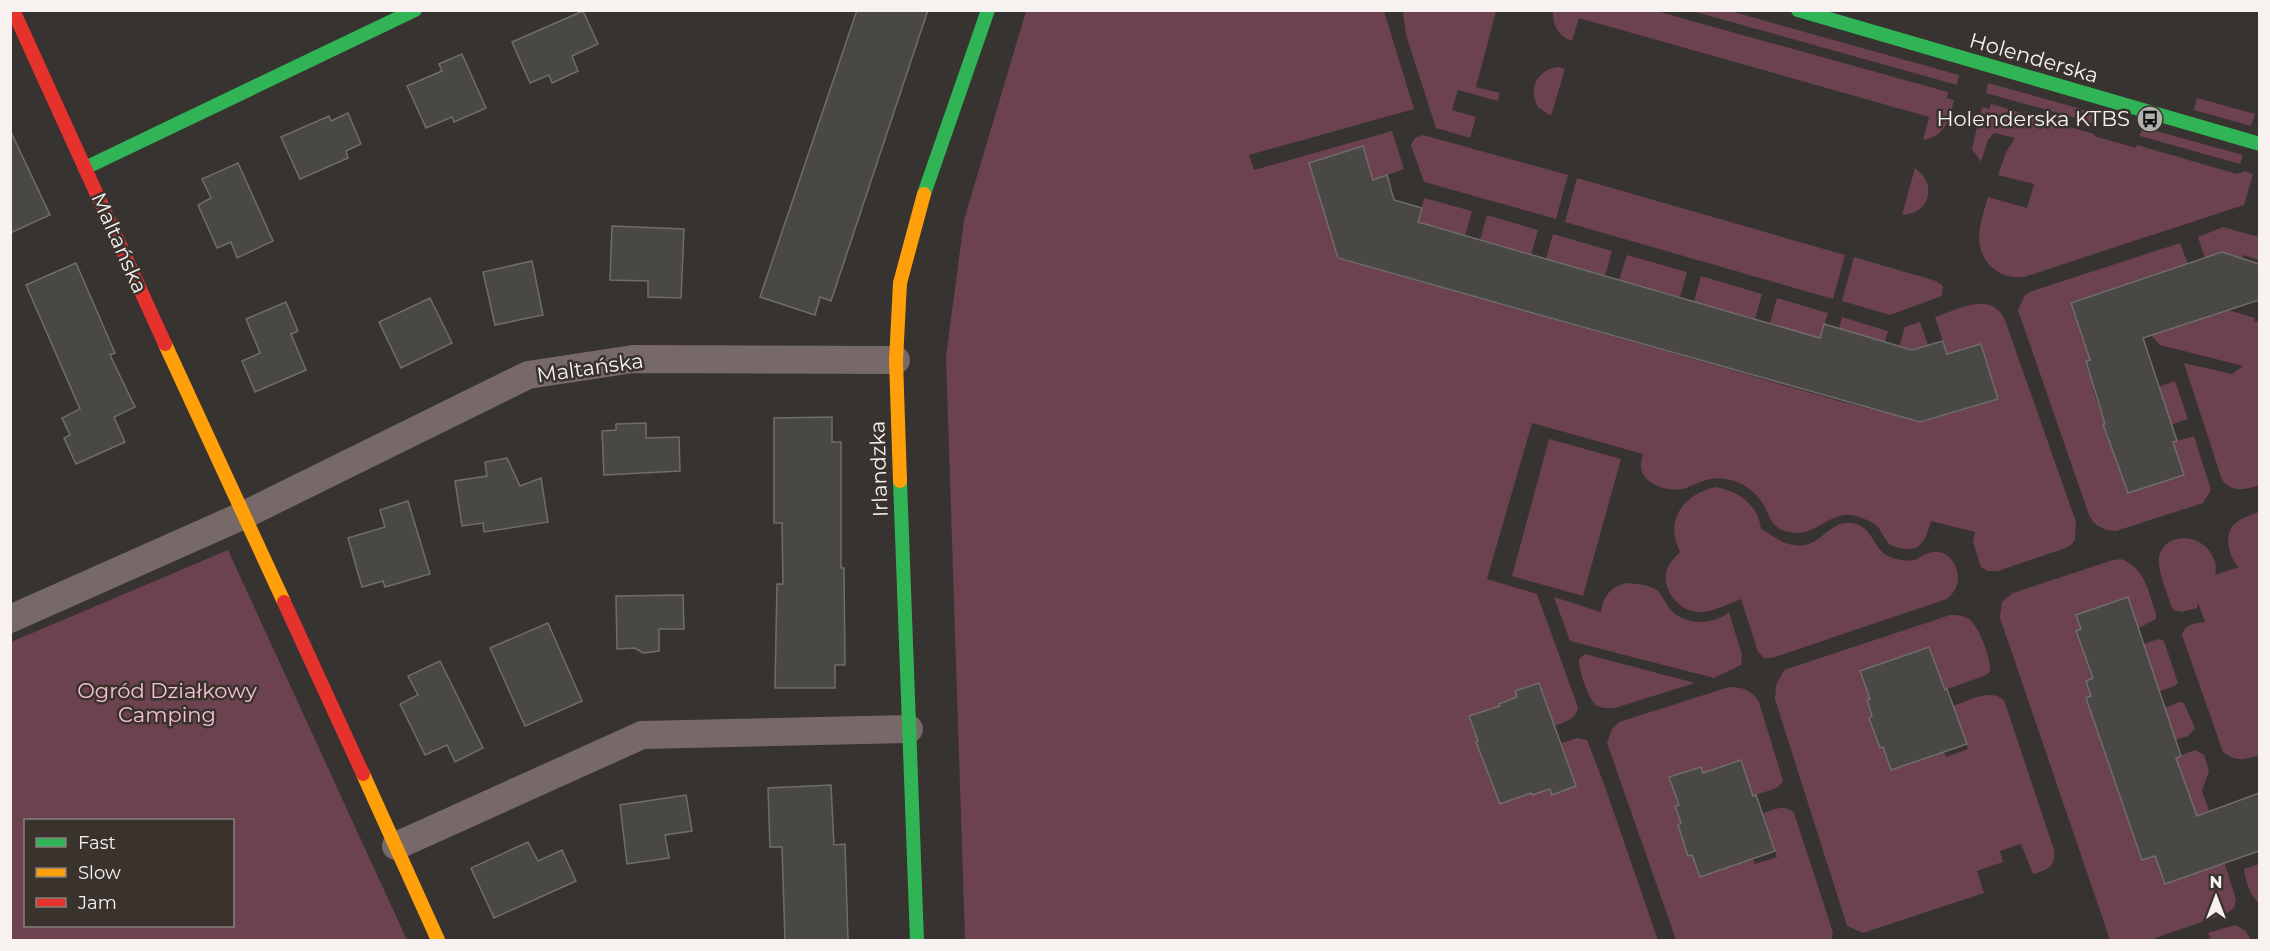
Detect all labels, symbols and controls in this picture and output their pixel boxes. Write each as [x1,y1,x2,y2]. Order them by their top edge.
street label: Holenderska [1967,27,2102,88]
bus stop icon: Holenderska KTBS [2135,104,2165,134]
place label: Holenderska KTBS [1936,106,2130,131]
street label: Maltańska [86,189,153,297]
street label: Maltańska [535,348,645,387]
street label: Irlandzka [864,420,893,518]
park label: Ogród Działkowy Camping [77,678,257,727]
legend [24,819,234,927]
text: Fast [78,832,116,854]
text: Slow [78,862,121,884]
north arrow [2186,867,2246,927]
text: N [2210,873,2222,892]
text: Jam [77,892,117,914]

